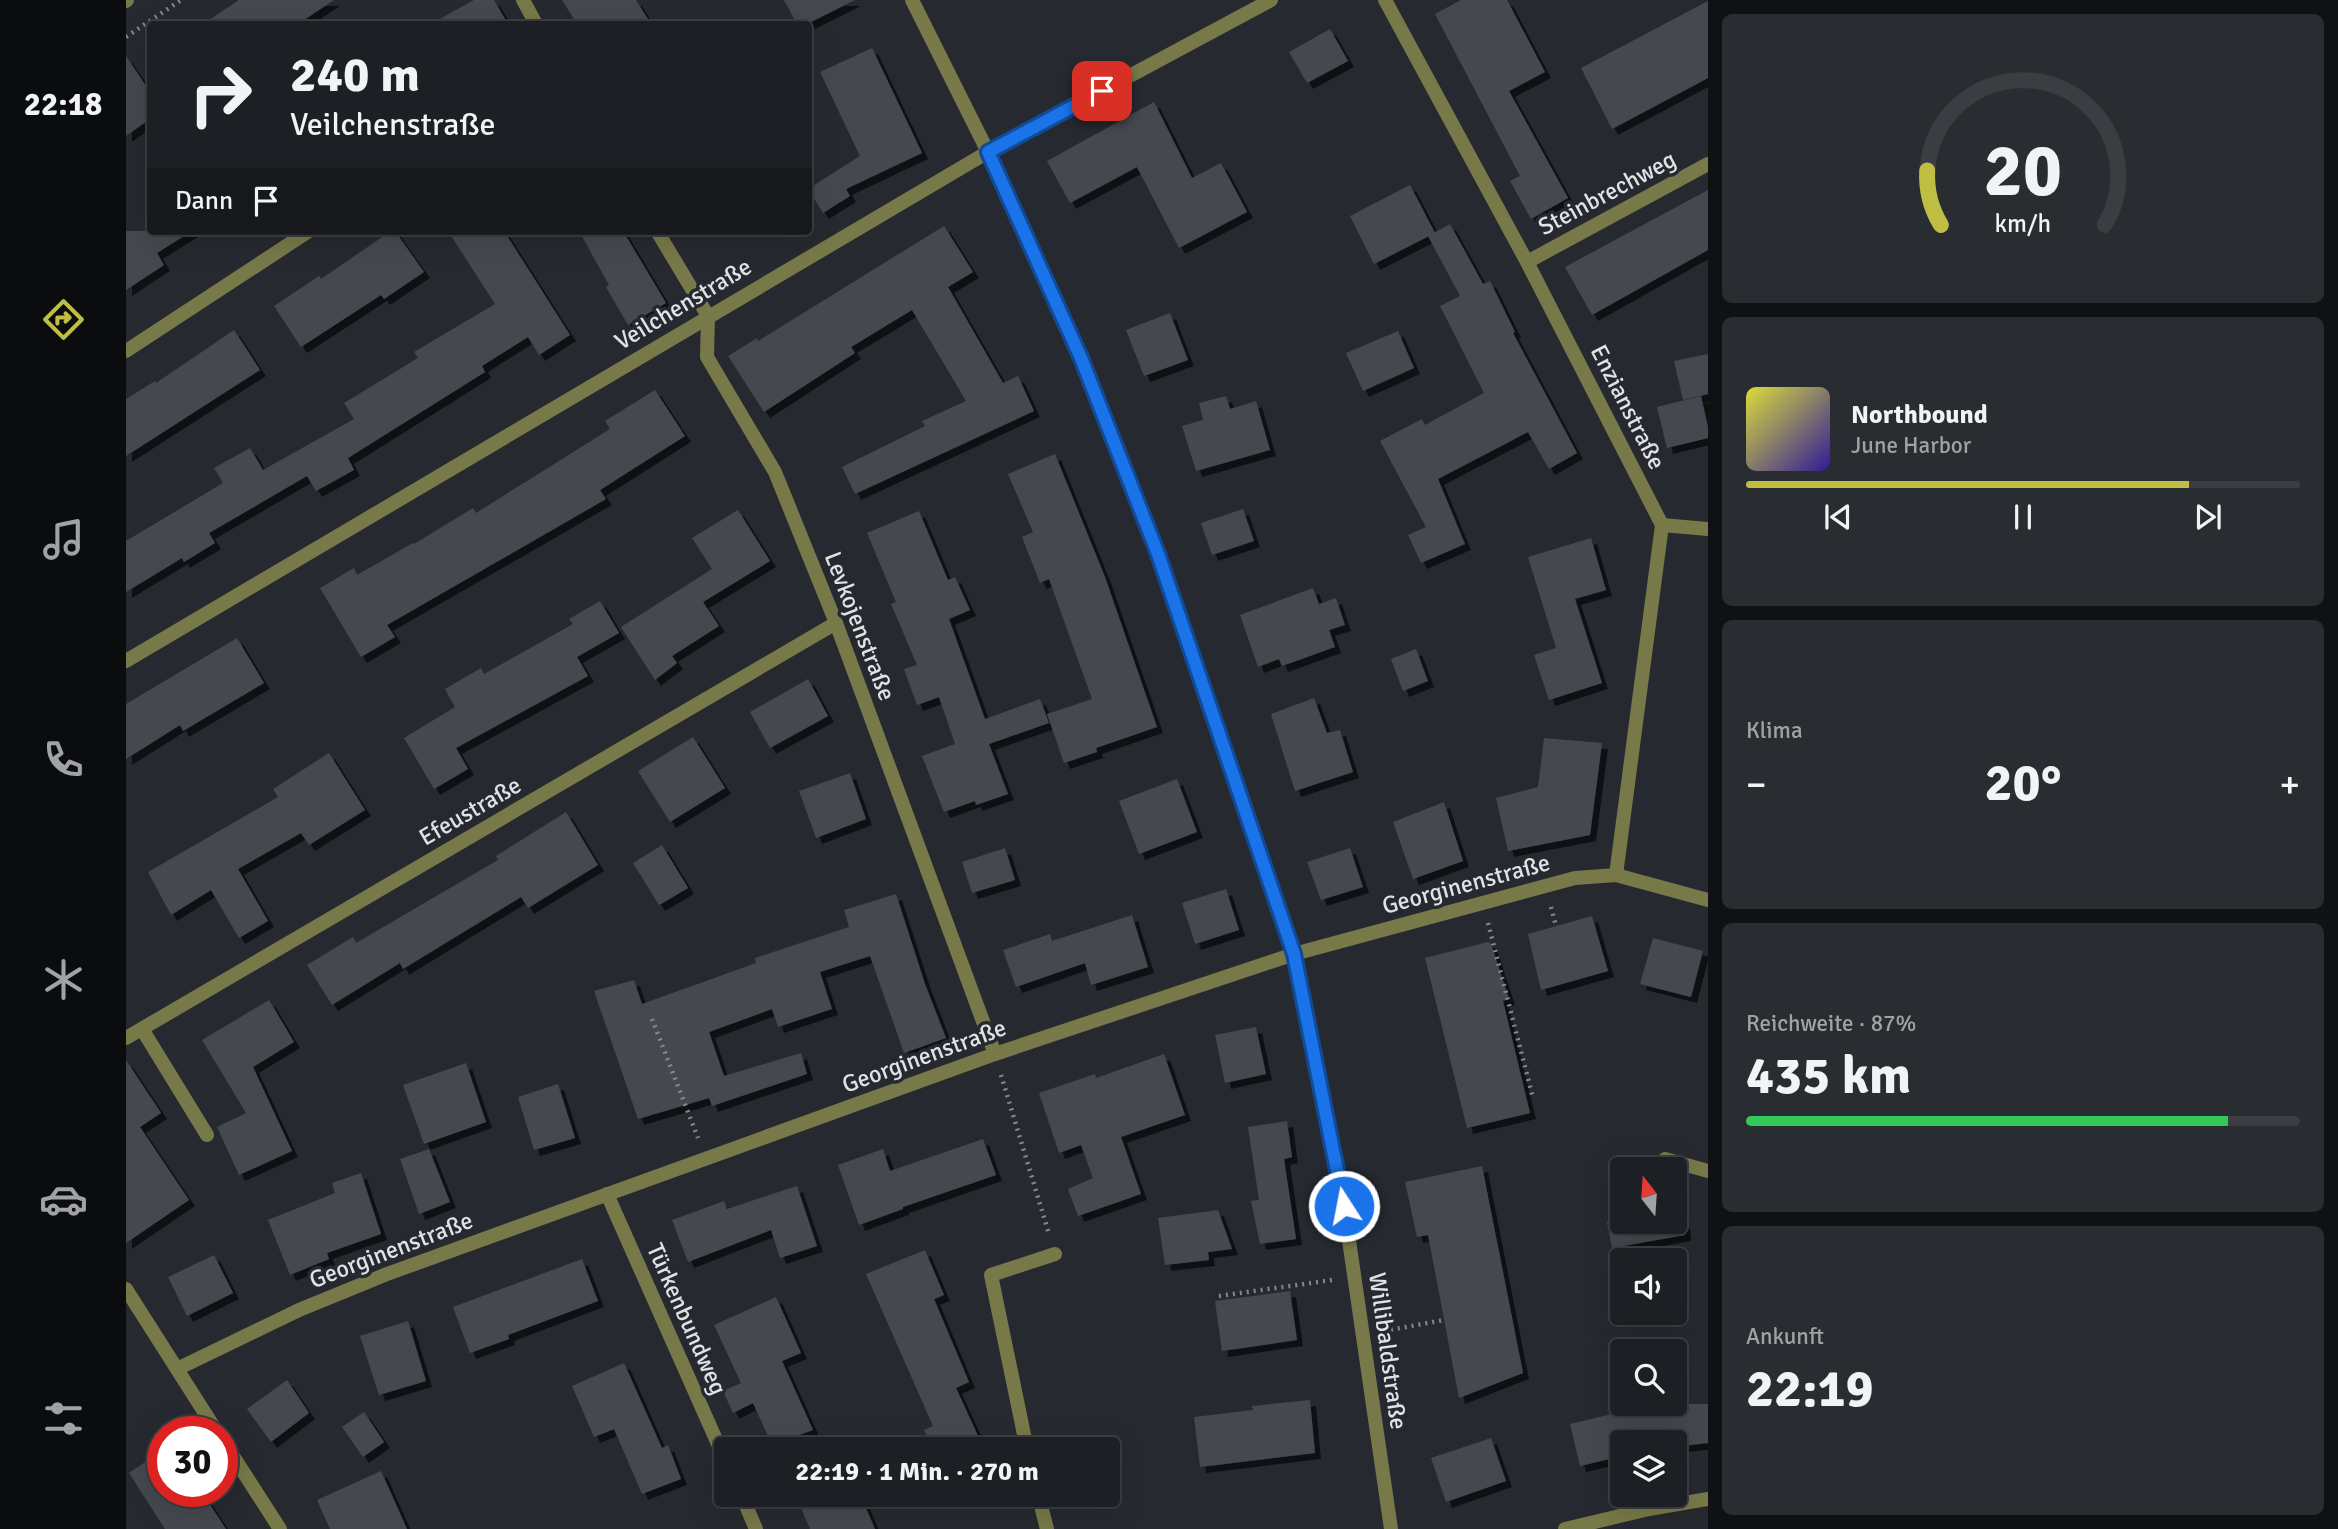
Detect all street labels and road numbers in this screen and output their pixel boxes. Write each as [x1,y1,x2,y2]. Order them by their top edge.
street label: Steinbrechweg [1533,144,1681,242]
street label: Veilchenstraße [609,251,757,357]
street label: Enzianstraße [1584,340,1672,474]
street label: Levkojenstraße [818,547,902,705]
street label: Efeustraße [413,770,527,852]
street label: Georginenstraße [1379,847,1553,921]
street label: Georginenstraße [838,1012,1010,1100]
street label: Georginenstraße [305,1205,477,1295]
street label: Türkenbundweg [640,1239,734,1399]
street label: Willibaldstraße [1362,1270,1414,1432]

